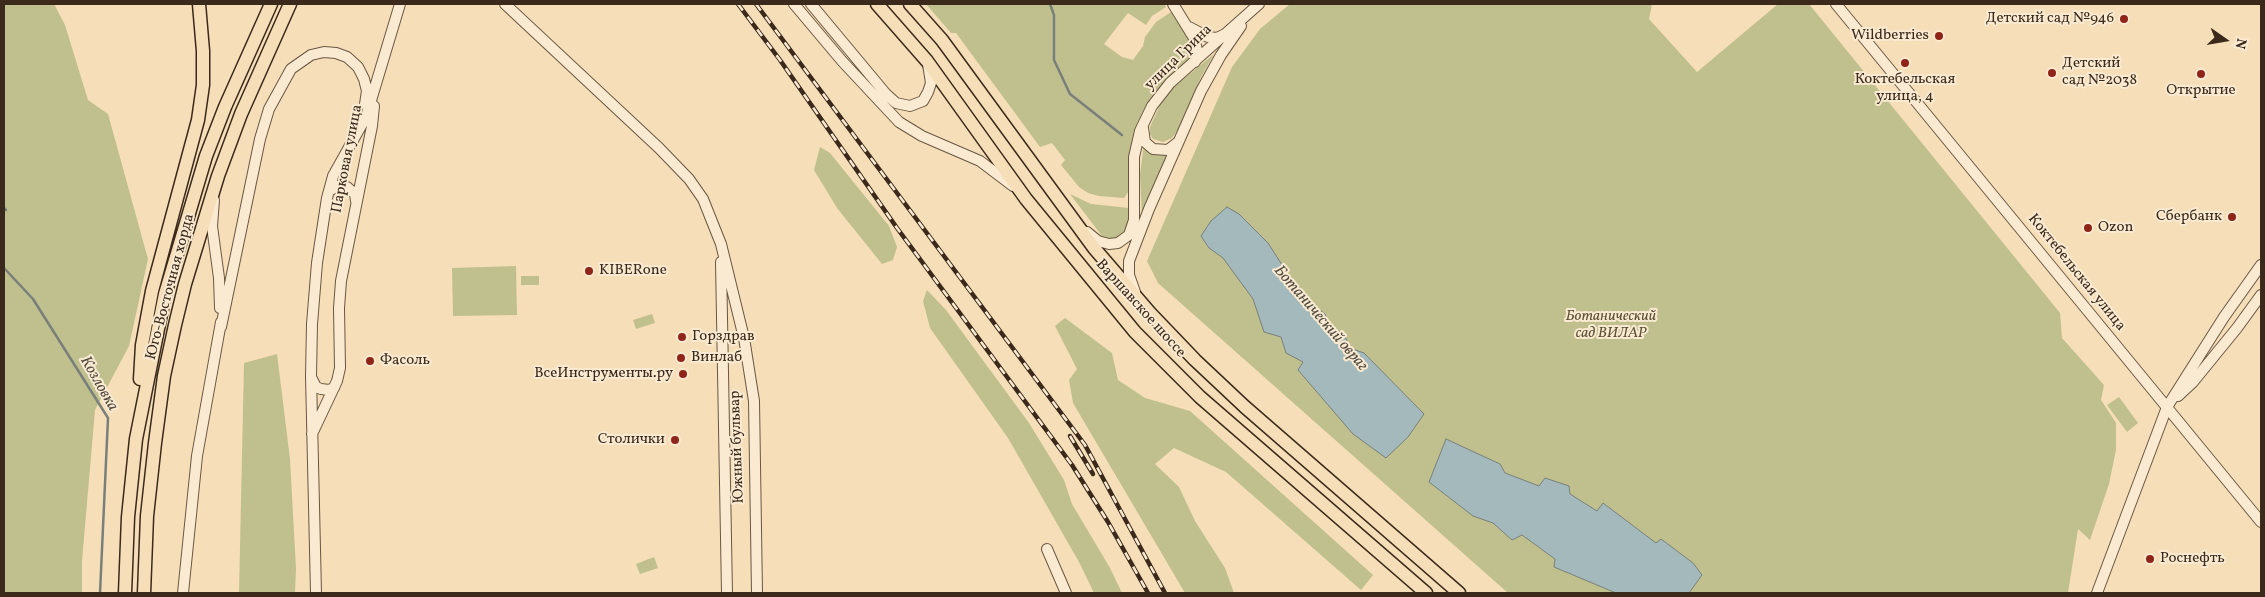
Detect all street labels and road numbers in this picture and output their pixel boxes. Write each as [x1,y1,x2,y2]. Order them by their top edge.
street label: улица Грина [1141,21,1217,95]
street label: Парковая улица [329,103,367,215]
street label: Коктебельская улица [2023,211,2129,335]
street label: Юго-Восточная хорда [143,212,199,362]
street label: Варшавское шоссе [1091,256,1189,362]
street label: Южный бульвар [727,390,749,504]

